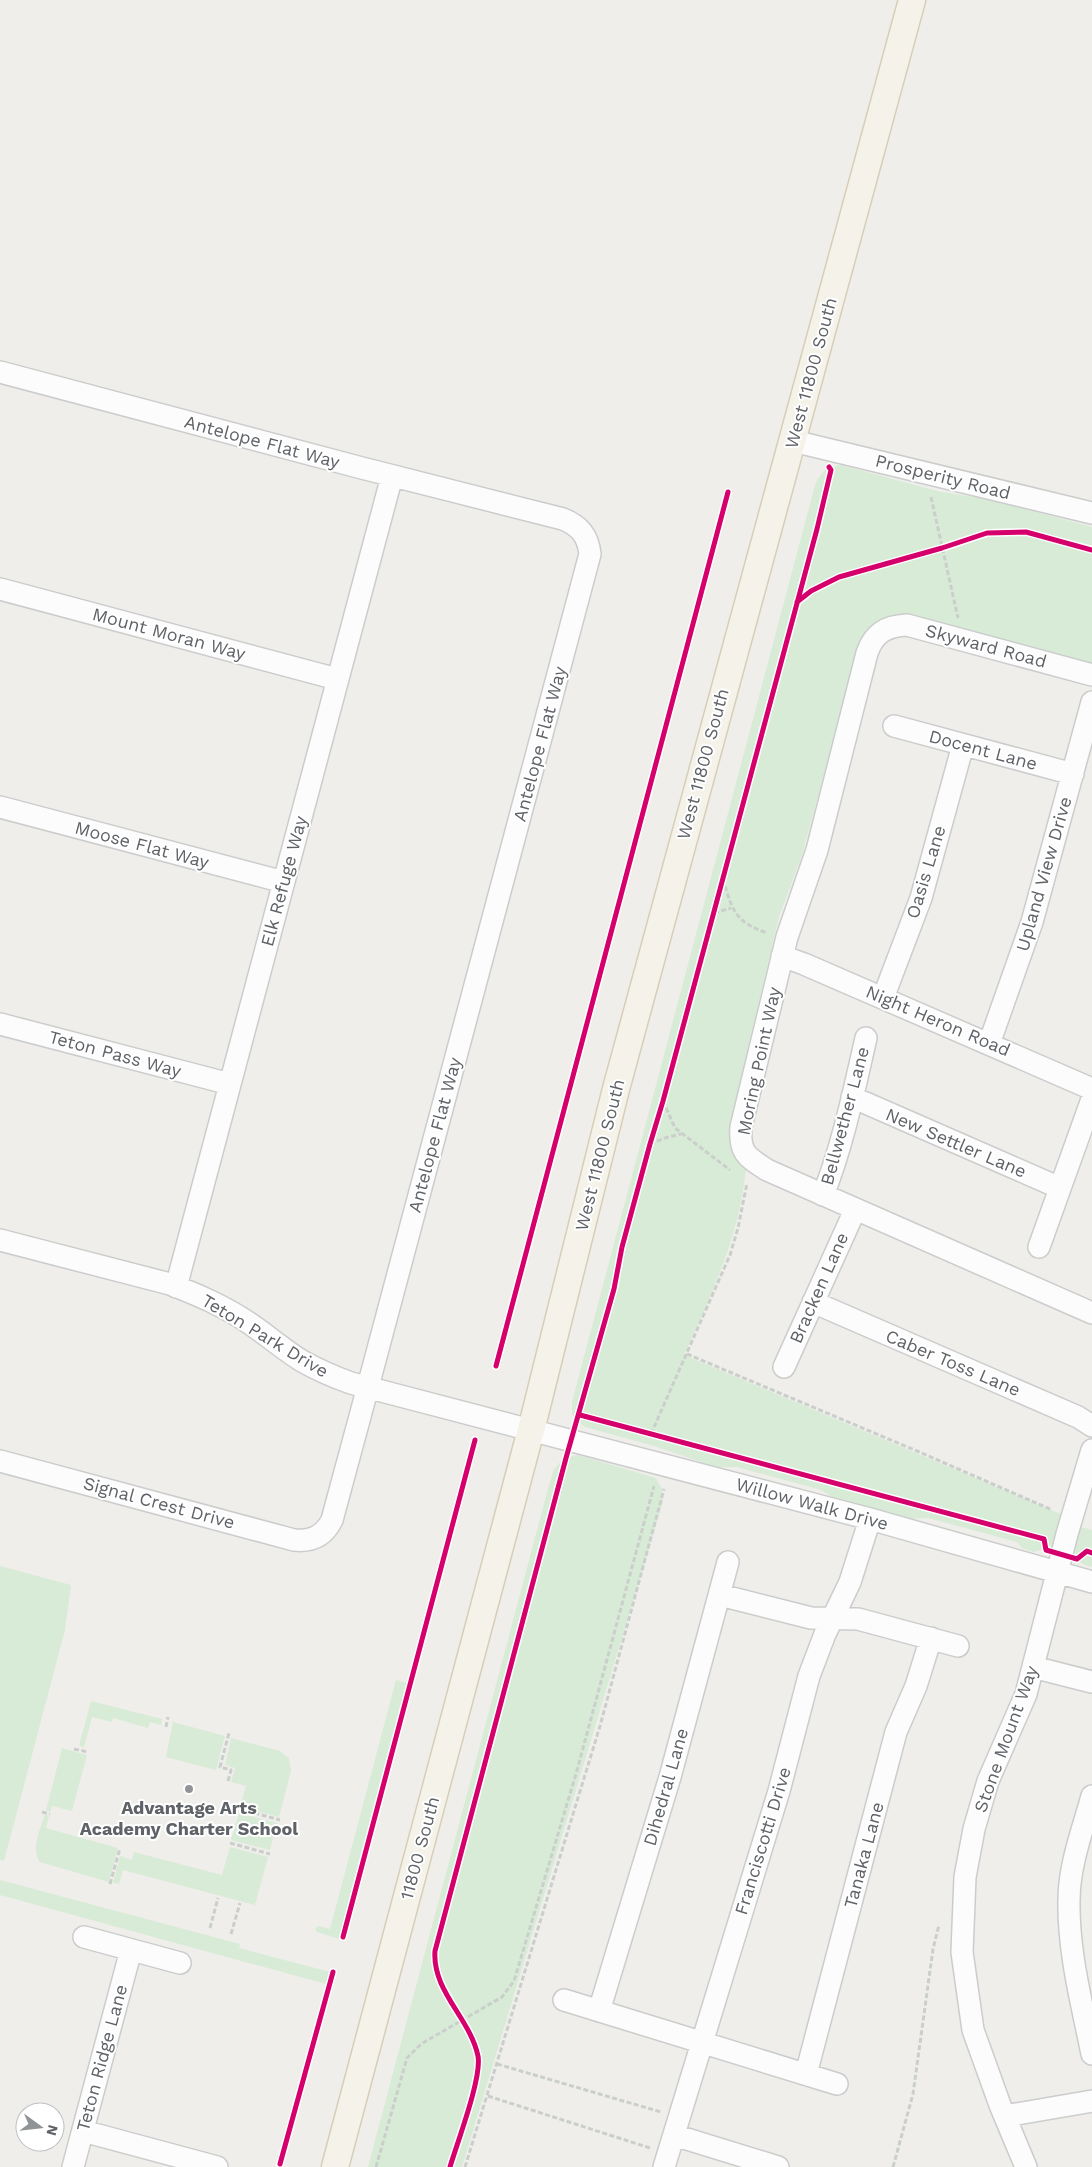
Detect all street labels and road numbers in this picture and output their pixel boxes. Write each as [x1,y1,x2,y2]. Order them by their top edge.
street label: West 11800 South [780,295,841,451]
street label: Antelope Flat Way [182,411,343,473]
street label: Prosperity Road [873,450,1013,503]
street label: Mount Moran Way [90,603,249,664]
street label: Skyward Road [923,619,1049,672]
street label: Antelope Flat Way [509,663,571,824]
street label: West 11800 South [672,686,733,842]
street label: Docent Lane [927,725,1040,774]
street label: Upland View Drive [1011,794,1076,954]
street label: Elk Refuge Way [256,813,311,948]
street label: Moose Flat Way [73,817,212,873]
street label: Oasis Lane [901,823,950,921]
street label: Night Heron Road [863,981,1014,1060]
street label: Moring Point Way [733,984,785,1137]
street label: Teton Pass Way [47,1026,184,1081]
street label: Bellwether Lane [816,1044,873,1187]
street label: Antelope Flat Way [404,1054,466,1215]
street label: West 11800 South [570,1077,629,1233]
street label: New Settler Lane [883,1103,1030,1182]
street label: Bracken Lane [785,1229,852,1346]
street label: Teton Park Drive [198,1290,332,1382]
street label: Caber Toss Lane [883,1325,1024,1400]
street label: Signal Crest Drive [81,1472,237,1533]
street label: Willow Walk Drive [734,1473,891,1534]
street label: Stone Mount Way [969,1662,1042,1815]
street label: Dihedral Lane [639,1726,692,1848]
street label: Franciscotti Drive [730,1764,795,1917]
street label: 11800 South [396,1794,443,1902]
street label: Tanaka Lane [839,1800,888,1910]
street label: Teton Ridge Lane [72,1982,131,2134]

